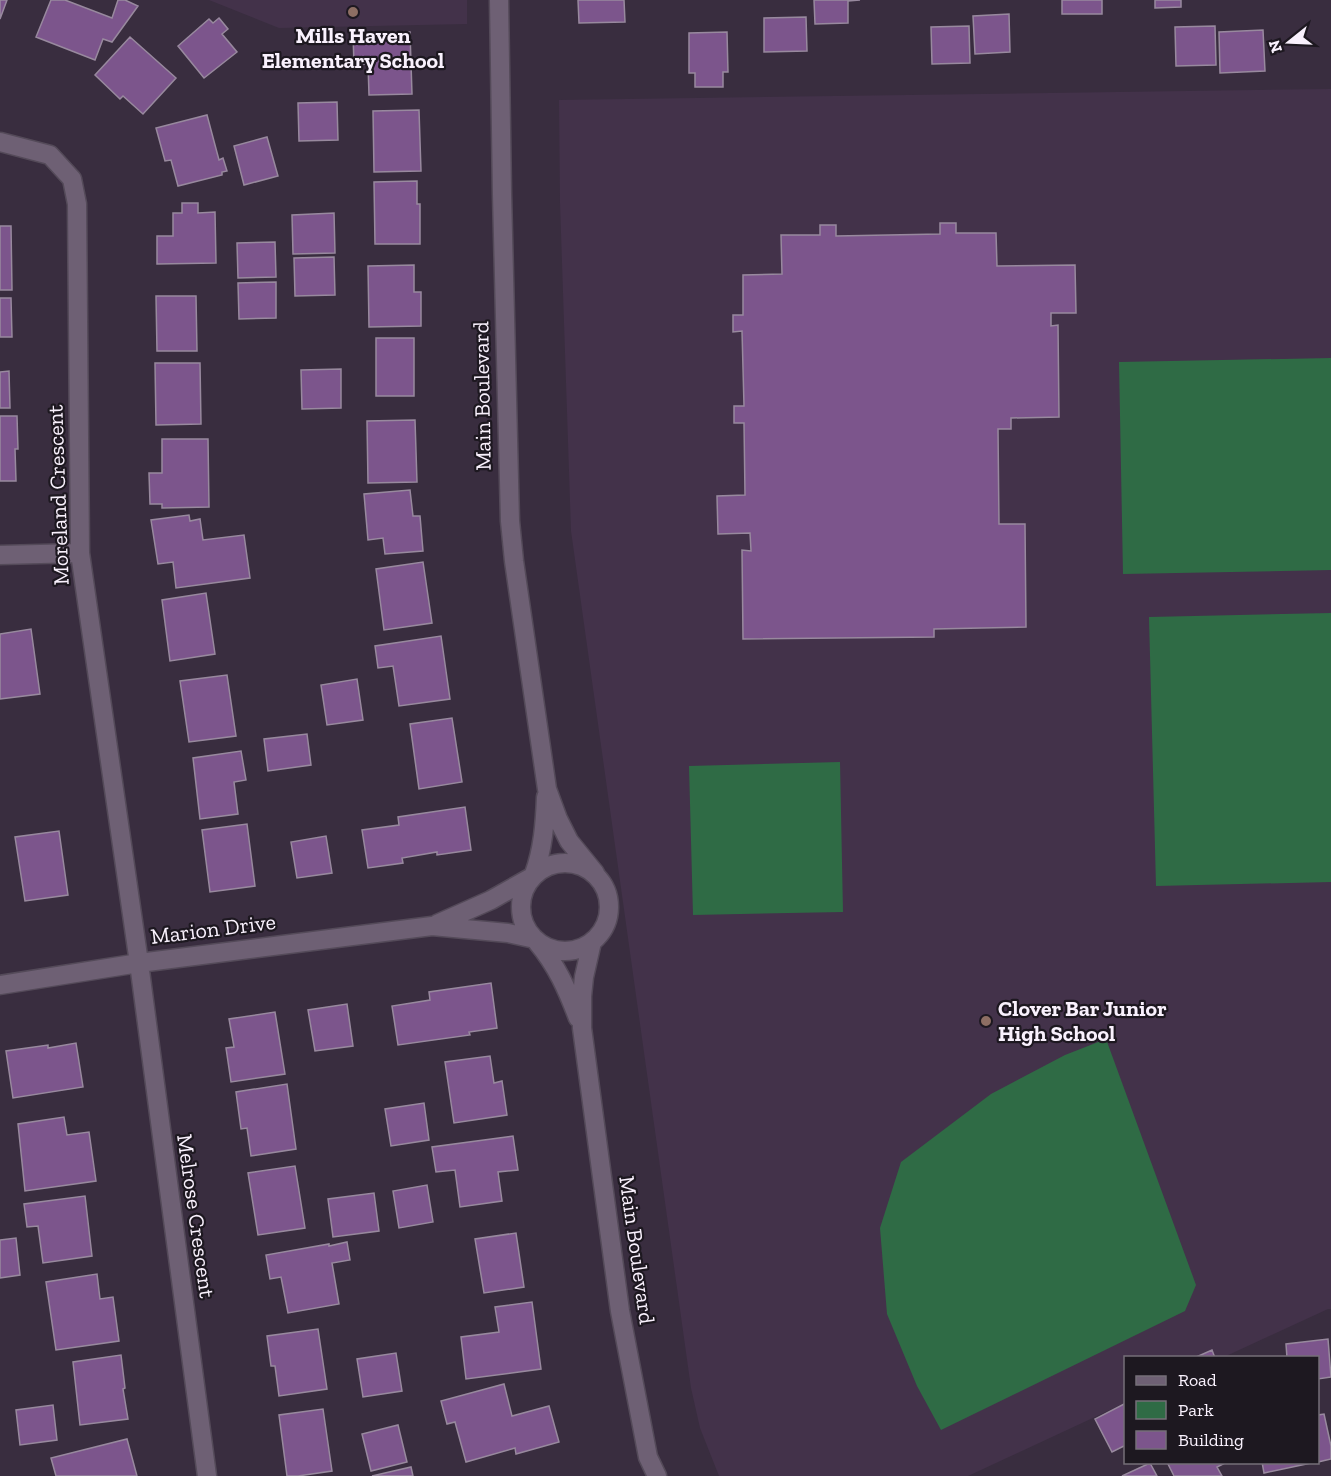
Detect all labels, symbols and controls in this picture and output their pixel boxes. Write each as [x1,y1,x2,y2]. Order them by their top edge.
marker: Mills Haven Elementary School [346,5,360,19]
north arrow [1259,12,1319,72]
place label: Mills Haven Elementary School [262,22,444,74]
text: N [1264,38,1286,55]
street label: Main Boulevard [467,321,497,471]
street label: Moreland Crescent [41,403,75,586]
street label: Marion Drive [149,908,277,950]
place label: Clover Bar Junior High School [998,995,1167,1047]
marker: Clover Bar Junior High School [979,1014,993,1028]
street label: Melrose Crescent [171,1132,221,1301]
street label: Main Boulevard [613,1174,661,1326]
legend [1124,1356,1319,1464]
text: Road [1178,1369,1217,1391]
text: Park [1178,1399,1214,1421]
text: Building [1178,1429,1244,1451]

